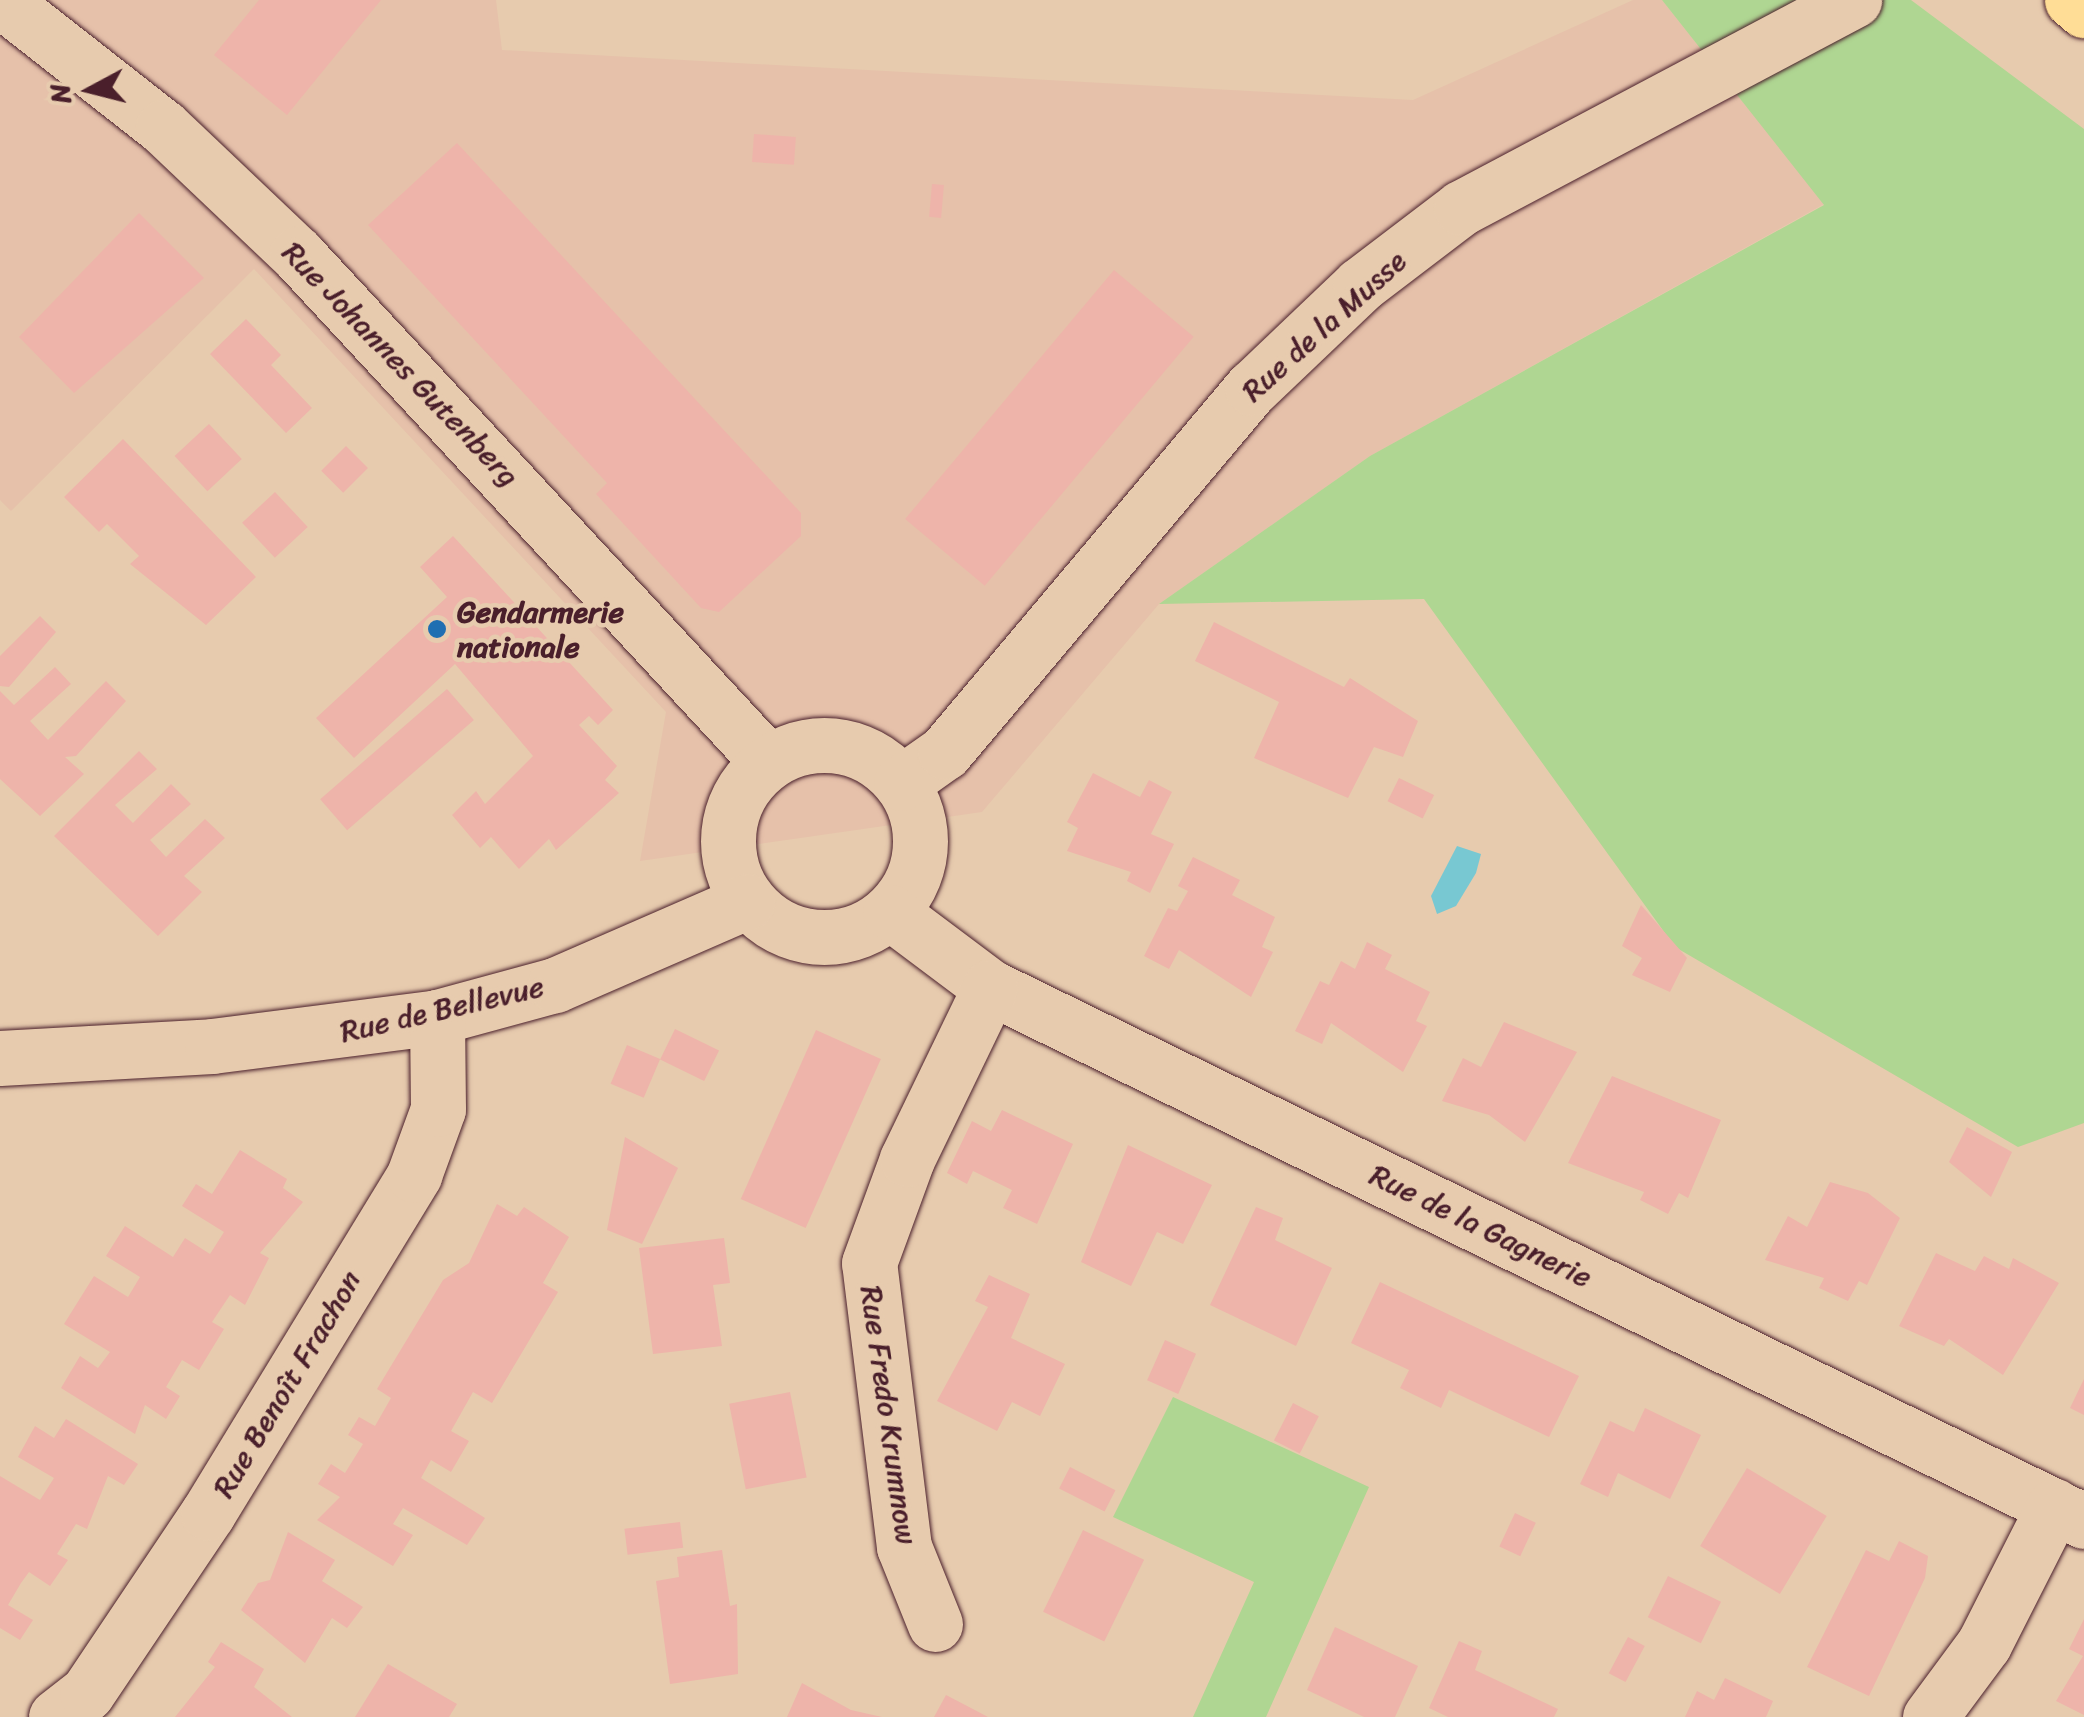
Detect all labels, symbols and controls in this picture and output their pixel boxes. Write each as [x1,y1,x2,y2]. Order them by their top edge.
north arrow [40,40,140,140]
text: N [34,81,85,106]
street label: Rue Johannes Gutenberg [276,235,526,493]
street label: Rue de la Musse [1233,242,1415,410]
place label: Gendarmerie nationale [457,594,624,664]
marker: Gendarmerie nationale [426,618,448,640]
street label: Rue de Bellevue [336,968,548,1050]
street label: Rue de la Gagnerie [1363,1156,1599,1296]
street label: Rue Benoît Frachon [205,1264,369,1504]
street label: Rue Fredo Krumnow [853,1283,925,1547]

